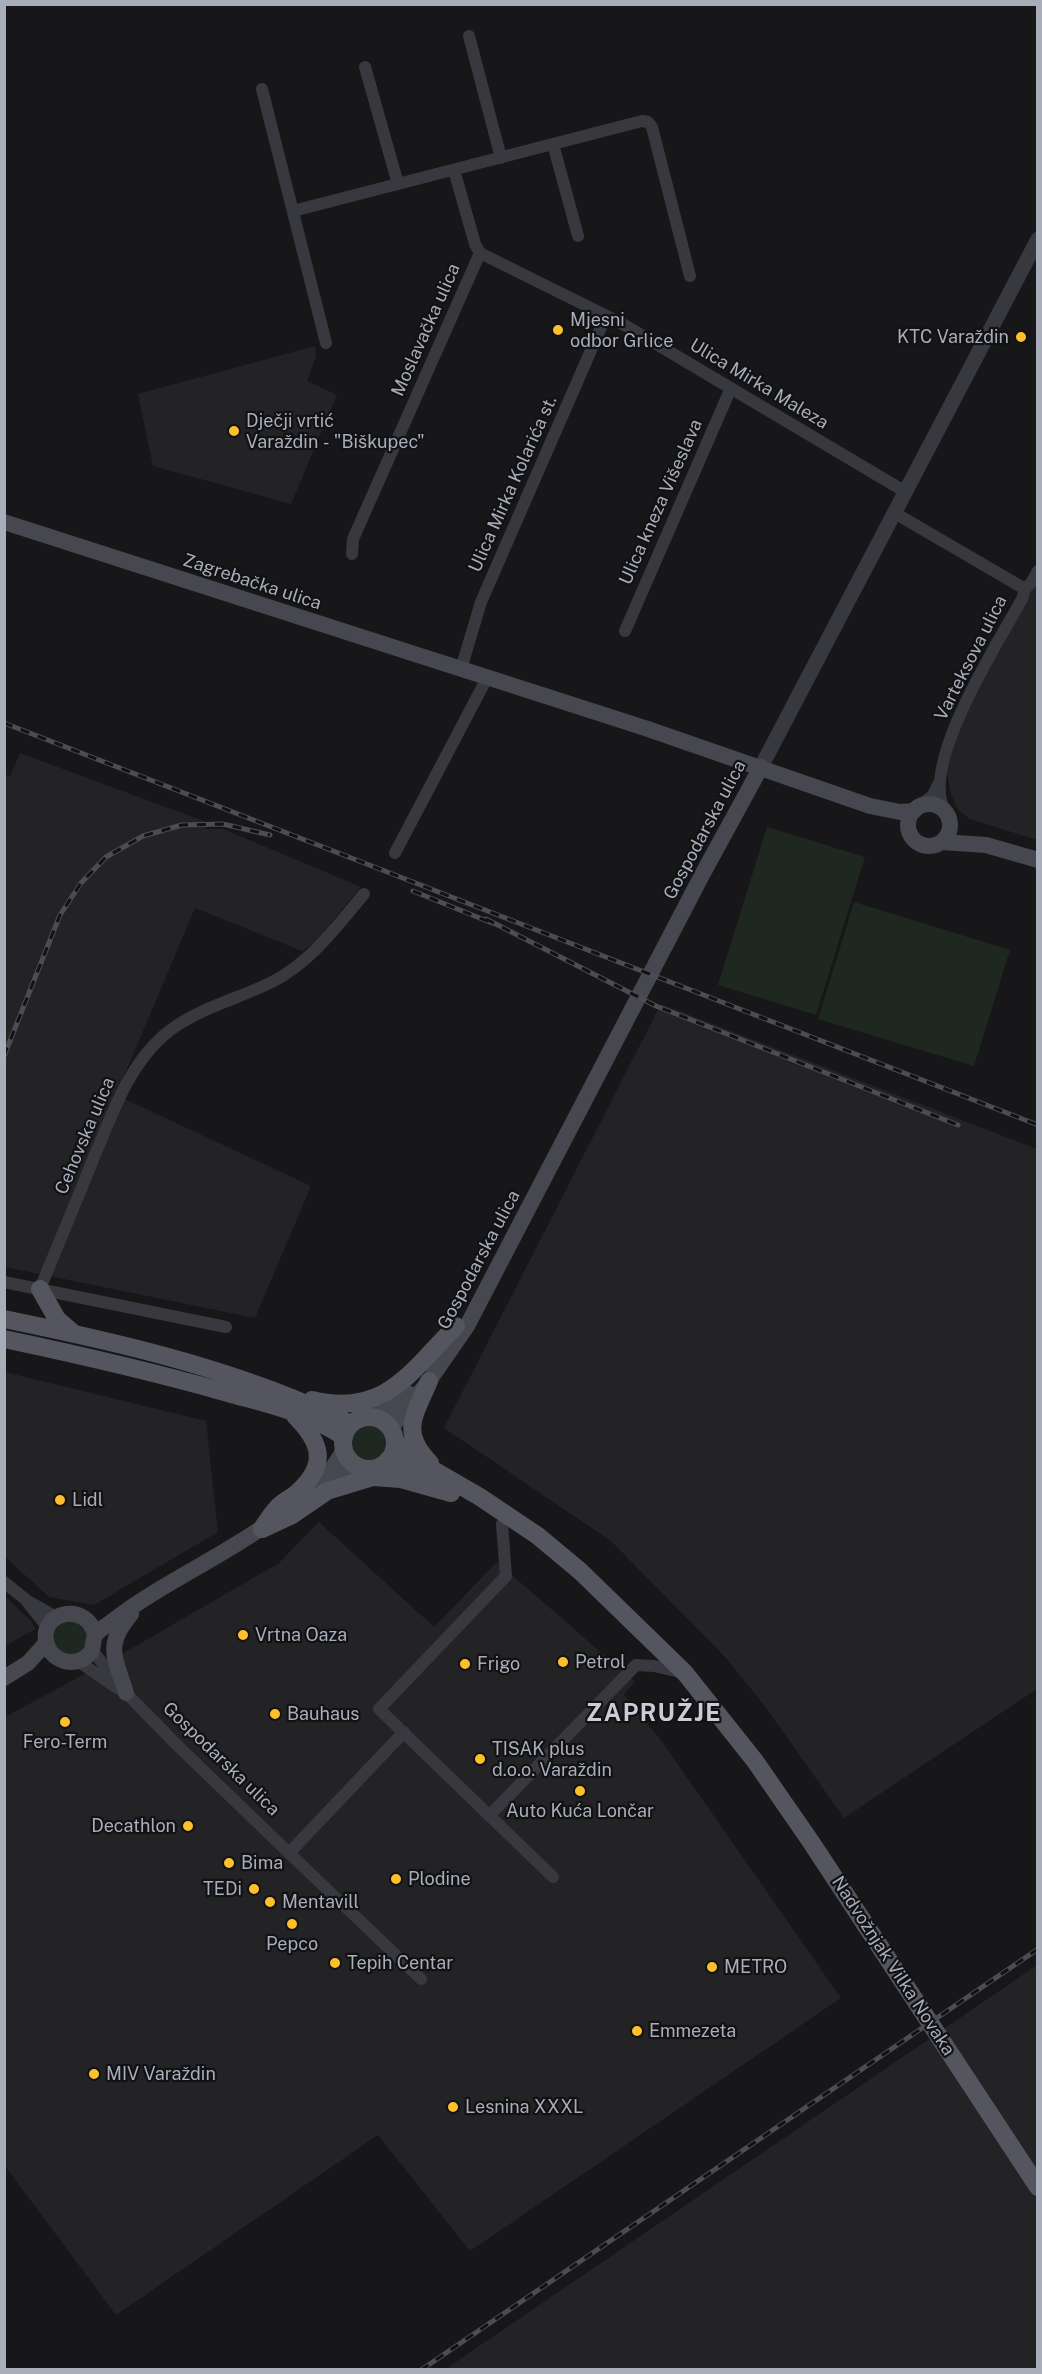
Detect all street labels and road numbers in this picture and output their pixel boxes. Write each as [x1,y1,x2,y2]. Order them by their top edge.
street label: Moslavačka ulica [387,260,465,400]
street label: Ulica Mirka Maleza [686,334,832,434]
street label: Ulica Mirka Kolarića st. [464,392,562,576]
street label: Ulica kneza Višeslava [615,416,707,588]
street label: Zagrebačka ulica [180,549,324,615]
street label: Varteksova ulica [930,592,1012,724]
street label: Gospodarska ulica [659,757,751,903]
street label: Cehovska ulica [51,1074,119,1198]
street label: Gospodarska ulica [433,1187,525,1333]
street label: Gospodarska ulica [158,1698,284,1820]
street label: Nadvožnjak Vilka Novaka [827,1872,959,2060]

